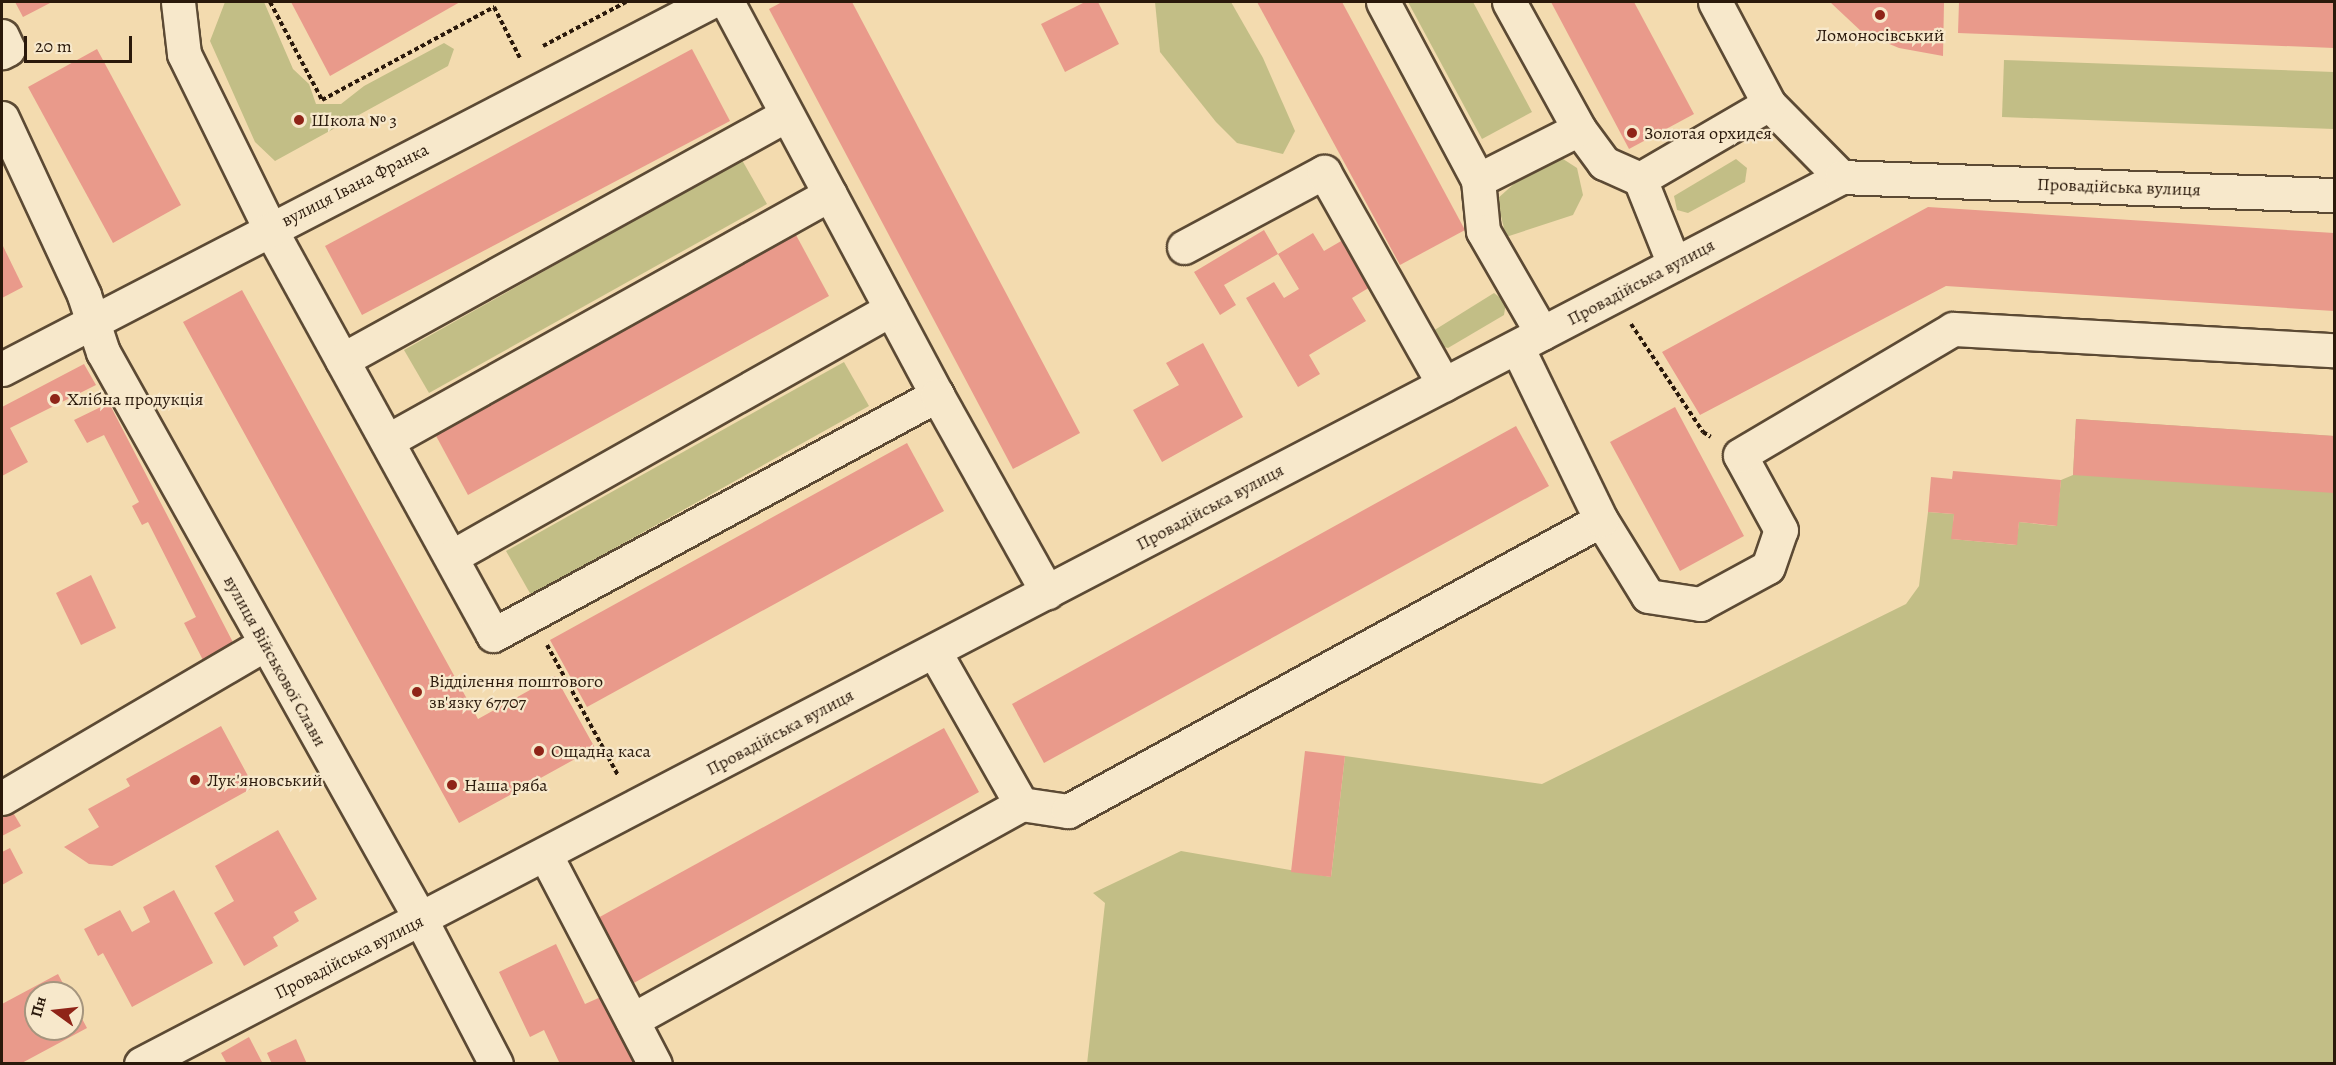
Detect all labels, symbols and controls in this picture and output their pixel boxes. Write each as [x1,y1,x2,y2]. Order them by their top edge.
marker: Ломоносівський [1873,8,1887,22]
scale bar [27,24,135,62]
place label: Ломоносівський [1816,24,1944,46]
text: 20 m [35,34,72,58]
place label: Школа № 3 [311,109,397,131]
marker: Школа № 3 [292,113,306,127]
place label: Золотая орхидея [1644,122,1772,144]
marker: Золотая орхидея [1625,126,1639,140]
street label: вулиця Івана Франка [278,139,432,231]
street label: Провадійська вулиця [2037,173,2201,201]
street label: Провадійська вулиця [1563,234,1719,330]
place label: Хлібна продукція [67,388,204,410]
marker: Хлібна продукція [48,392,62,406]
street label: Провадійська вулиця [1132,459,1288,555]
street label: вулиця Військової Слави [219,572,331,750]
place label: Відділення поштового зв'язку 67707 [429,671,603,714]
street label: Провадійська вулиця [702,684,858,780]
marker: Відділення поштового зв'язку 67707 [410,685,424,699]
place label: Ощадна каса [551,740,651,762]
marker: Ощадна каса [532,744,546,758]
place label: Лук'яновський [207,769,322,791]
marker: Лук'яновський [188,773,202,787]
place label: Наша ряба [464,774,548,796]
marker: Наша ряба [445,778,459,792]
street label: Провадійська вулиця [271,910,427,1004]
north arrow [24,981,84,1041]
text: Пн [25,994,52,1020]

